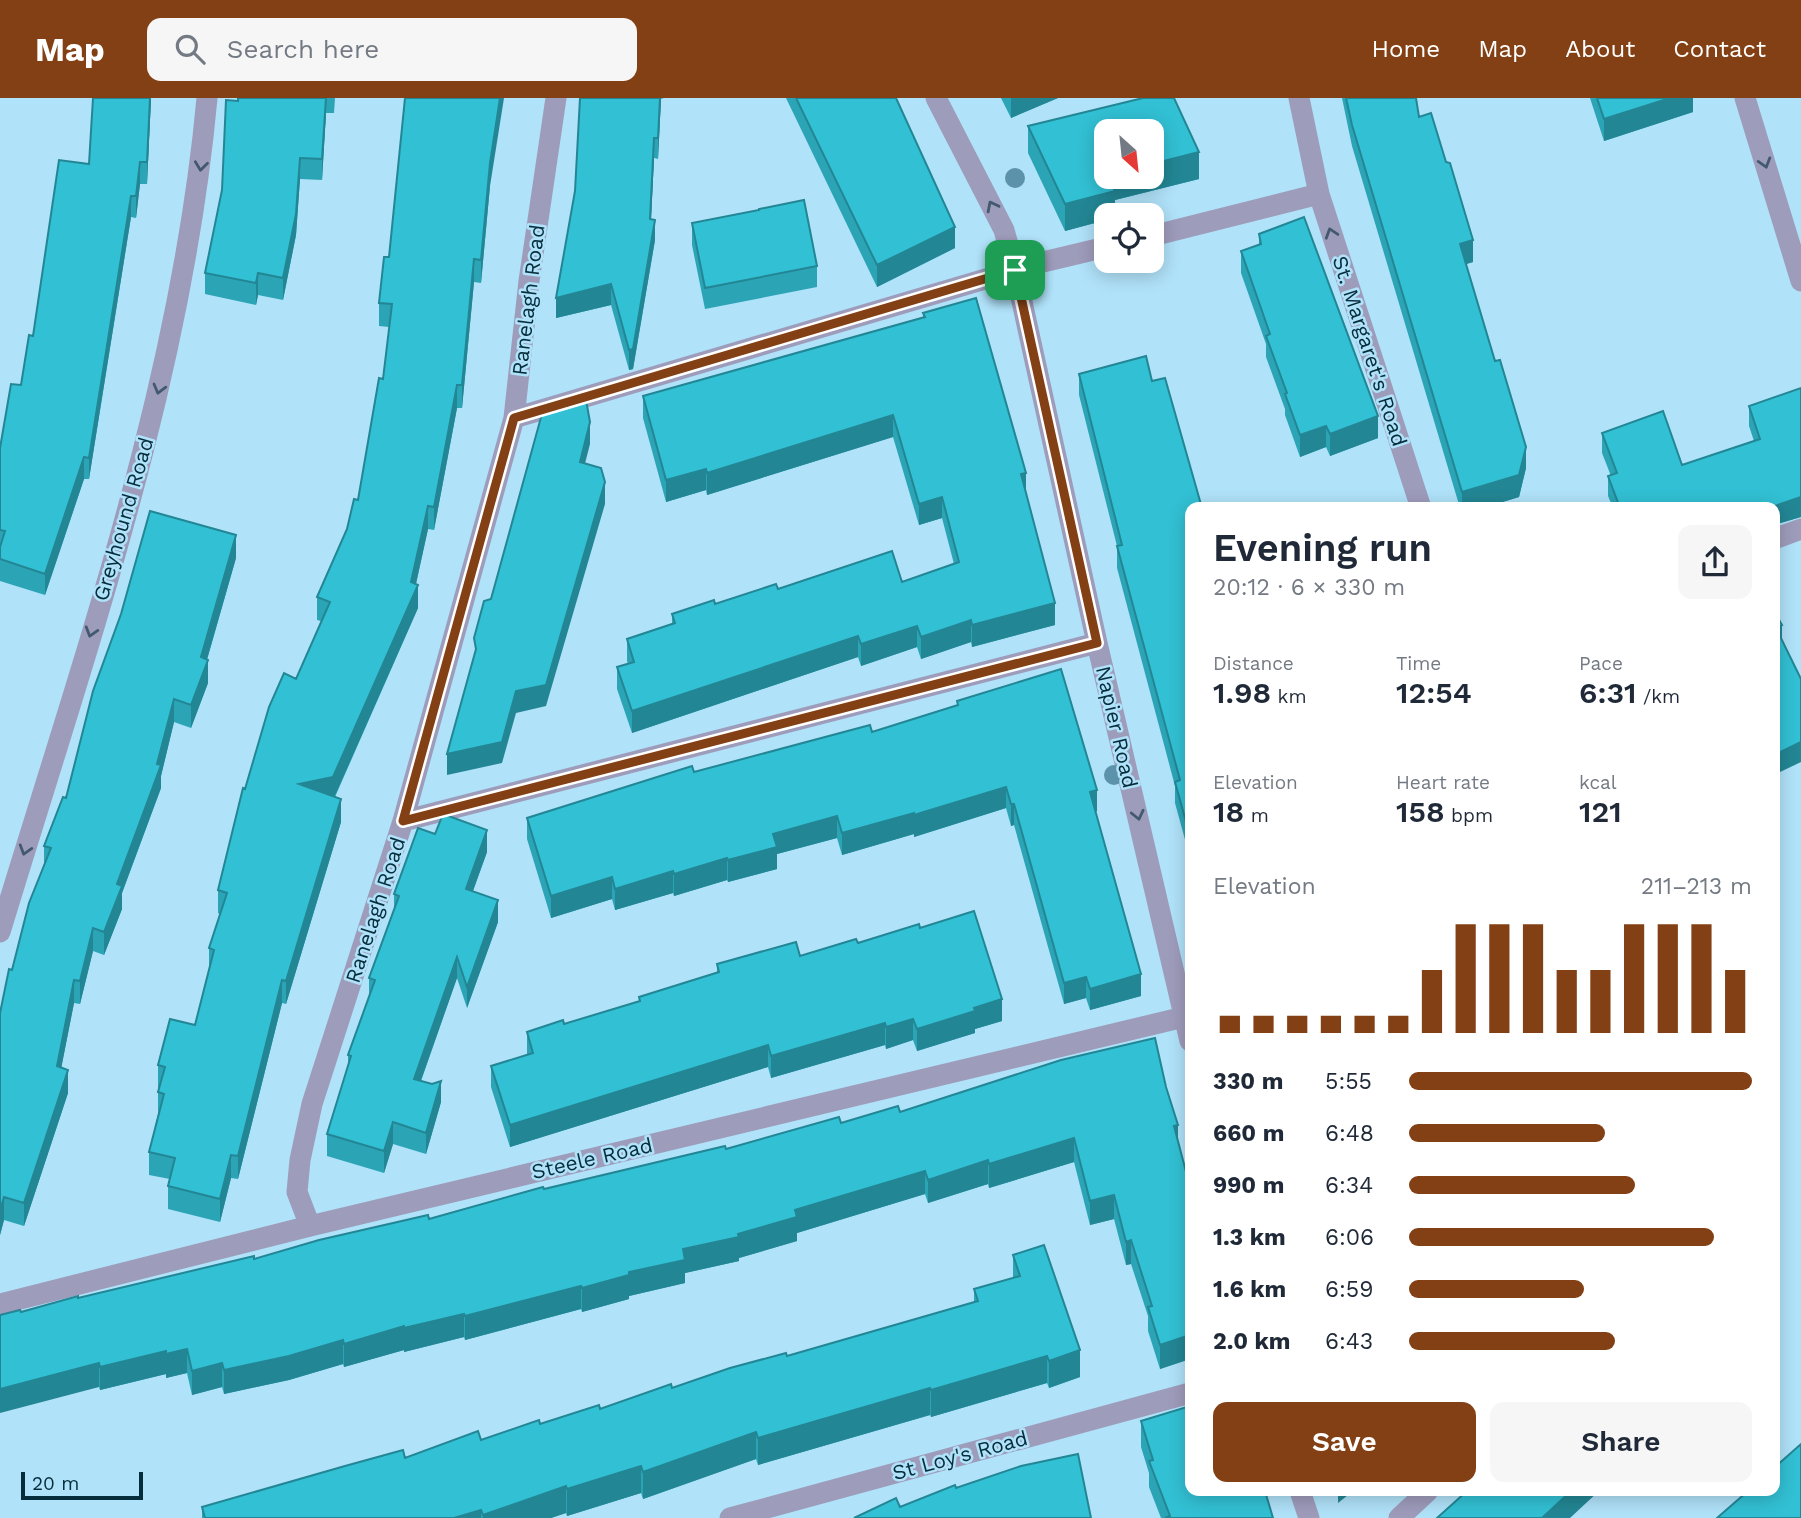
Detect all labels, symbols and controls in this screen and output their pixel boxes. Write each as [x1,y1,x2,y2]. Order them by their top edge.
search box [147,18,637,81]
text: Map [35,30,105,69]
icon: search [171,30,209,68]
text: Search here [227,34,379,64]
text: Home [1372,35,1440,63]
text: Map [1478,35,1527,63]
text: About [1565,35,1635,63]
text: Contact [1673,35,1766,63]
north arrow [1094,119,1164,189]
map controls [1094,119,1164,273]
one-way arrow [1756,157,1771,169]
one-way arrow [193,160,208,172]
one-way arrow [986,201,1000,213]
button: locate [1094,203,1164,273]
street label: Ranelagh Road [506,223,550,377]
one-way arrow [1325,227,1340,239]
pin [985,240,1045,300]
icon: arrive [996,251,1034,289]
street label: St. Margaret's Road [1327,253,1413,449]
one-way arrow [152,383,167,395]
street label: Greyhound Road [88,434,158,604]
button: share [1678,525,1752,599]
text: Evening run [1213,526,1432,570]
text: 20:12 · 6 × 330 m [1213,574,1405,601]
one-way arrow [85,626,100,638]
text: Distance [1213,652,1294,675]
text: Time [1396,652,1441,675]
text: Pace [1579,652,1623,675]
street label: Napier Road [1091,664,1143,790]
text: 1.98 [1213,675,1271,710]
text: 12:54 [1396,675,1472,710]
text: 6:31 [1579,675,1637,710]
text: km [1271,685,1306,708]
text: /km [1637,685,1680,708]
text: Elevation [1213,771,1298,794]
text: Heart rate [1396,771,1490,794]
text: kcal [1579,771,1617,794]
text: 18 [1213,794,1244,829]
text: 158 [1396,794,1445,829]
text: 121 [1579,794,1622,829]
text: m [1244,804,1269,827]
text: bpm [1445,804,1493,827]
one-way arrow [1130,808,1144,820]
street label: Ranelagh Road [340,834,410,986]
one-way arrow [19,843,33,855]
text: Elevation [1213,873,1316,900]
text: 211–213 m [1641,873,1752,900]
text: 330 m [1213,1068,1283,1095]
text: 5:55 [1325,1068,1372,1095]
text: 660 m [1213,1120,1284,1147]
text: 6:48 [1325,1120,1374,1147]
street label: Steele Road [529,1132,655,1184]
text: 990 m [1213,1172,1284,1199]
text: 6:34 [1325,1172,1373,1199]
text: 1.3 km [1213,1224,1286,1251]
text: 6:06 [1325,1224,1374,1251]
text: 1.6 km [1213,1276,1286,1303]
text: 6:59 [1325,1276,1373,1303]
text: 2.0 km [1213,1328,1291,1355]
text: 6:43 [1325,1328,1373,1355]
button: Save [1213,1402,1476,1482]
button: Share [1490,1402,1752,1482]
street label: St Loy's Road [890,1425,1030,1485]
scale bar [21,1469,144,1501]
text: 20 m [32,1472,79,1495]

